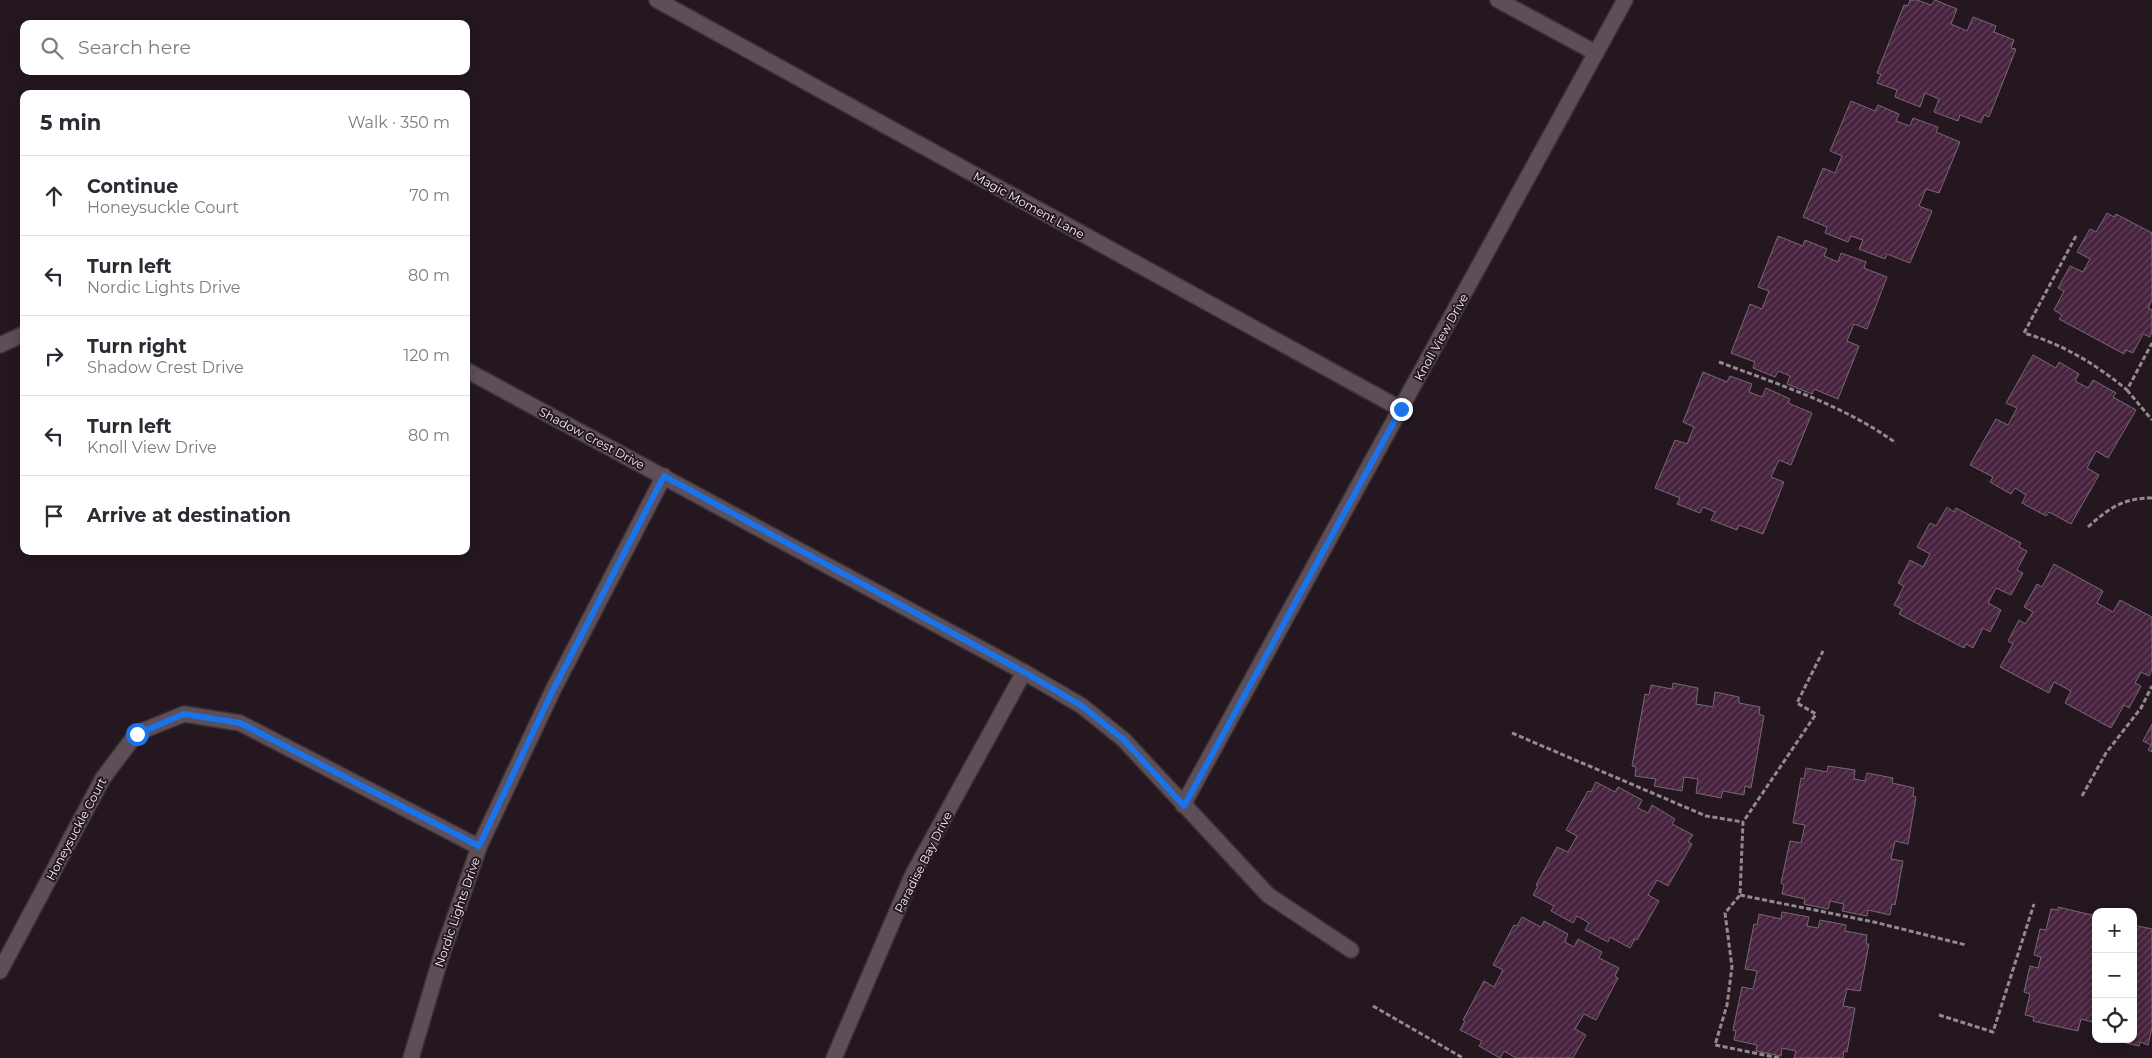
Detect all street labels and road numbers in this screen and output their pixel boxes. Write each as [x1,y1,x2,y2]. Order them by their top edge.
street label: Magic Moment Lane [971,168,1087,242]
street label: Knoll View Drive [1411,291,1471,383]
street label: Shadow Crest Drive [537,404,647,472]
street label: Honeysuckle Court [43,775,109,883]
street label: Paradise Bay Drive [891,809,955,915]
street label: Nordic Lights Drive [431,855,483,969]

